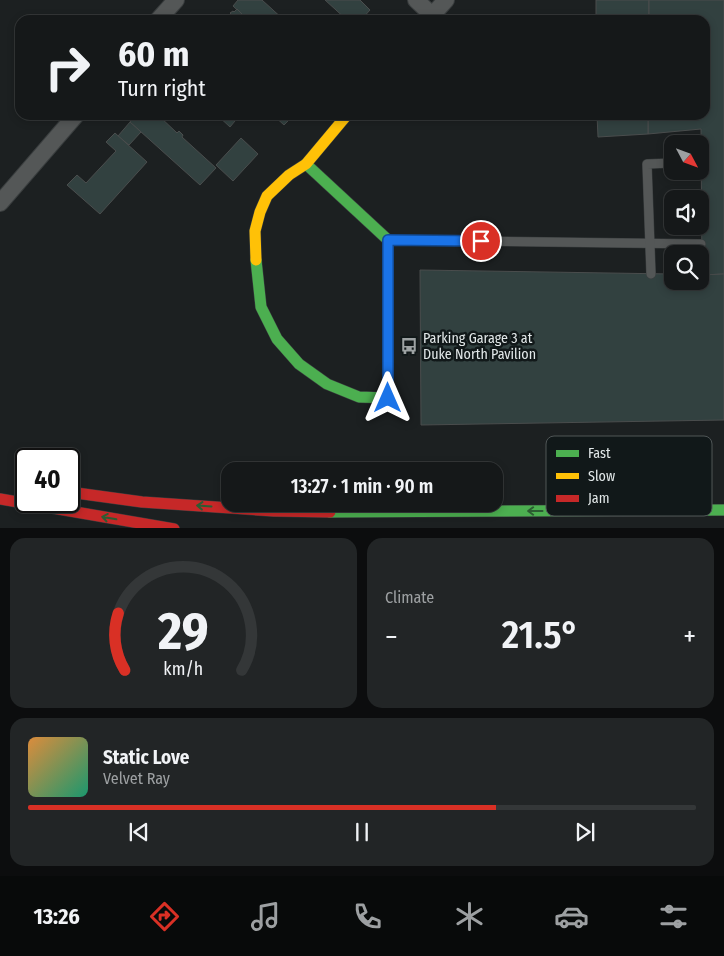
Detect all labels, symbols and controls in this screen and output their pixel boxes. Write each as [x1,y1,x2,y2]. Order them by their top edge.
text: 60 m [118,33,189,75]
icon: right [35,35,100,100]
text: Turn right [118,75,206,102]
north arrow [664,135,709,180]
map controls [664,135,709,290]
button: sound [664,190,709,235]
pin [460,220,502,262]
icon: arrive [467,227,495,255]
button: search [664,245,709,290]
place label: Parking Garage 3 at Duke North Pavilion [423,330,536,363]
bus stop icon: Parking Garage 3 at Duke North Pavilion [399,336,419,356]
position arrow [361,371,413,423]
legend [546,436,712,516]
text: Fast [588,445,611,462]
speed limit sign: 40 [15,448,80,513]
text: Slow [588,468,615,485]
text: 13:27 · 1 min · 90 m [291,475,433,498]
text: Jam [588,490,609,507]
one-way arrow [196,502,212,511]
one-way arrow [527,506,544,516]
one-way arrow [101,512,117,522]
text: Climate [385,588,434,607]
text: 29 [157,600,209,663]
text: 21.5° [502,612,579,658]
text: − [385,620,398,653]
text: + [683,620,696,653]
text: km/h [164,658,203,680]
text: Static Love [103,746,190,769]
text: Velvet Ray [103,769,170,788]
icon: previous [125,818,153,846]
icon: pause [348,818,376,846]
icon: next [571,818,599,846]
icon: directions [147,899,182,934]
icon: music [248,899,283,934]
icon: phone [350,899,385,934]
icon: climate [452,899,487,934]
icon: car [554,899,589,934]
icon: filters [656,899,691,934]
text: 13:26 [33,903,80,930]

